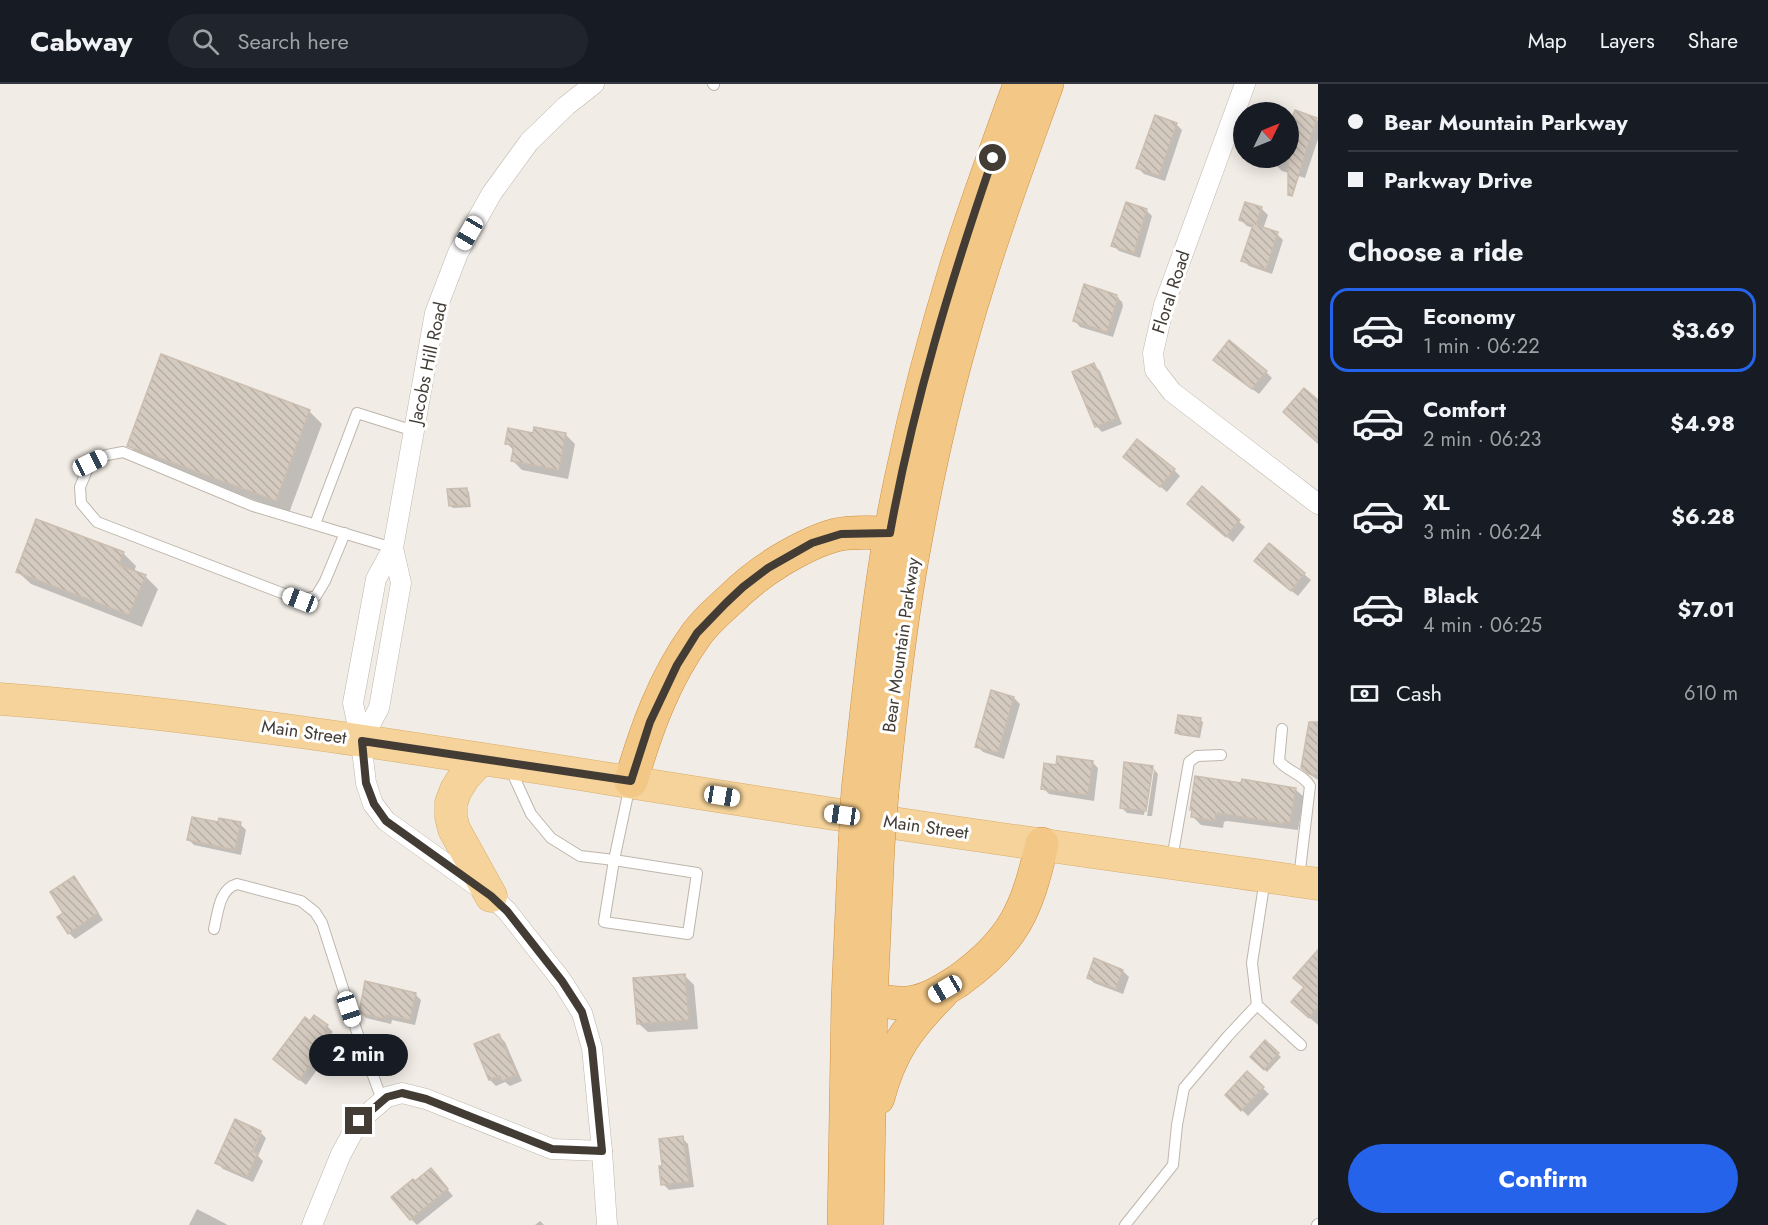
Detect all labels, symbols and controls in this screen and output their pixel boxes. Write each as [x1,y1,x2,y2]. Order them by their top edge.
search box [168,14,588,68]
text: Cabway [30,21,132,62]
icon: search [189,25,222,58]
text: Search here [237,25,349,57]
text: Map [1528,26,1567,56]
text: Layers [1600,26,1655,56]
text: Share [1688,26,1738,56]
north arrow [1233,102,1299,168]
map controls [1233,102,1299,168]
text: Bear Mountain Parkway [1384,106,1628,138]
route start [979,144,1006,171]
text: Parkway Drive [1384,164,1533,196]
car [452,213,486,253]
text: Choose a ride [1348,232,1523,271]
street label: Floral Road [1145,247,1197,337]
street label: Jacobs Hill Road [402,299,454,428]
text: Economy [1423,300,1515,332]
icon: car [1351,303,1405,357]
text: $3.69 [1671,314,1735,346]
text: 1 min · 06:22 [1423,332,1540,361]
text: Comfort [1423,393,1506,425]
icon: car [1351,396,1405,450]
text: $4.98 [1670,407,1735,439]
text: 2 min · 06:23 [1423,425,1542,454]
car [70,447,110,479]
text: XL [1423,486,1450,518]
icon: car [1351,489,1405,543]
text: $6.28 [1671,500,1735,532]
text: 3 min · 06:24 [1423,518,1542,547]
street label: Bear Mountain Parkway [876,556,926,734]
text: Black [1423,579,1479,611]
icon: car [1351,582,1405,636]
car [280,585,320,615]
text: $7.01 [1677,593,1735,625]
text: 4 min · 06:25 [1423,611,1542,640]
icon: cash [1348,677,1381,710]
text: Cash [1396,677,1442,709]
text: 610 m [1684,679,1738,708]
street label: Main Street [260,713,349,751]
car [703,784,741,808]
car [823,804,861,826]
street label: Main Street [882,808,971,846]
car [925,972,965,1006]
car [335,989,363,1029]
callout: 2 min [310,1034,409,1076]
text: 2 min [332,1040,385,1069]
route end [345,1107,372,1134]
button: Confirm [1348,1144,1738,1213]

